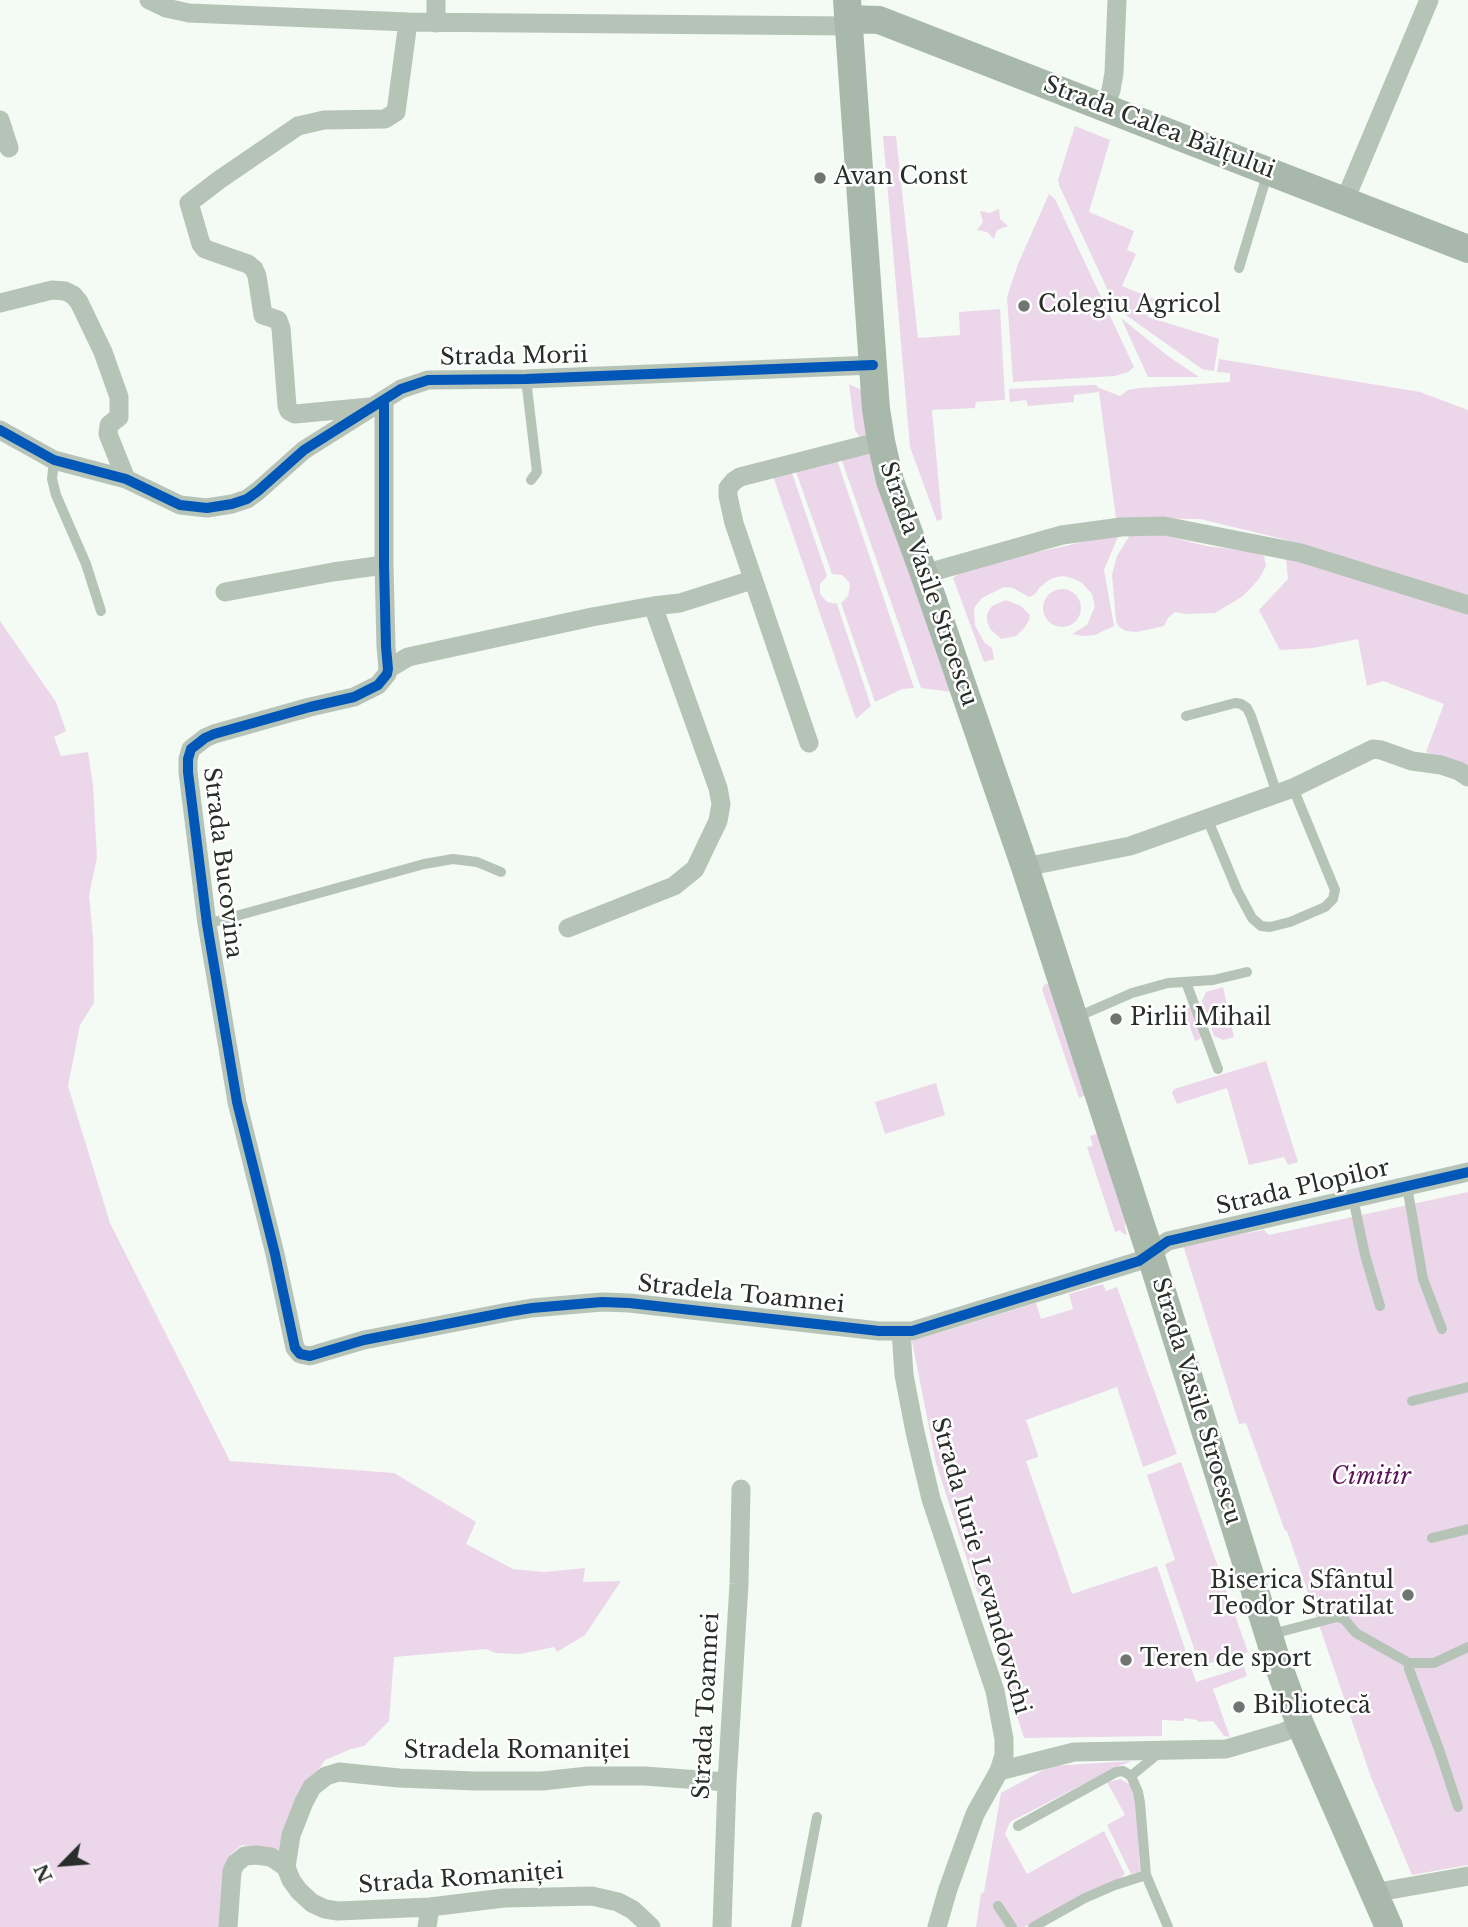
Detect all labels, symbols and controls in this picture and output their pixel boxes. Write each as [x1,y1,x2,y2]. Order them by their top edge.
street label: Strada Calea Bălțului [1039,71,1279,185]
place label: Avan Const [834,164,968,192]
marker: Avan Const [812,170,828,186]
place label: Colegiu Agricol [1038,292,1221,320]
marker: Colegiu Agricol [1016,298,1032,314]
street label: Strada Morii [440,342,588,372]
street label: Strada Vasile Stroescu [873,458,983,710]
street label: Strada Bucovina [197,766,247,960]
place label: Pirlii Mihail [1130,1005,1271,1033]
marker: Pirlii Mihail [1108,1011,1124,1027]
street label: Strada Plopilor [1214,1155,1392,1221]
street label: Stradela Toamnei [636,1270,846,1320]
street label: Strada Vasile Stroescu [1145,1274,1247,1528]
street label: Strada Iurie Levandovschi [924,1414,1036,1718]
park label: Cimitir [1331,1464,1411,1492]
place label: Biserica Sfântul Teodor Stratilat [1209,1568,1394,1622]
marker: Biserica Sfântul Teodor Stratilat [1400,1587,1416,1603]
street label: Strada Toamnei [688,1612,726,1800]
place label: Teren de sport [1140,1646,1312,1674]
marker: Teren de sport [1118,1652,1134,1668]
place label: Bibliotecă [1253,1693,1371,1721]
marker: Bibliotecă [1231,1699,1247,1715]
street label: Stradela Romaniței [404,1738,630,1766]
north arrow [28,1829,98,1899]
street label: Strada Romaniței [357,1858,565,1900]
text: N [29,1860,58,1886]

